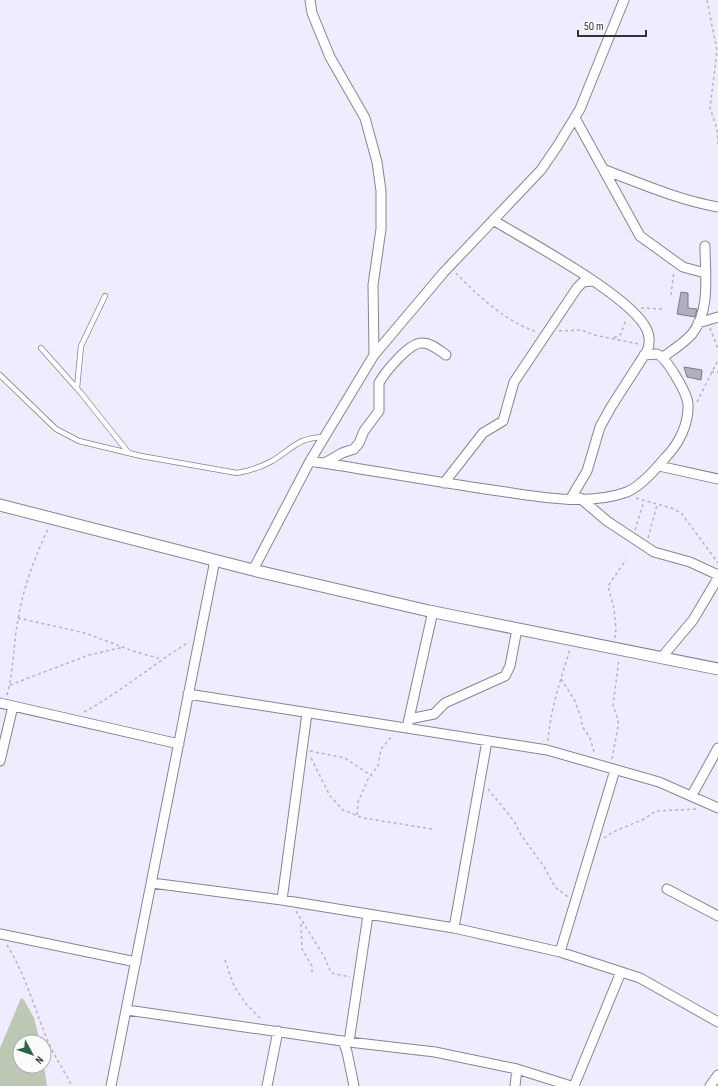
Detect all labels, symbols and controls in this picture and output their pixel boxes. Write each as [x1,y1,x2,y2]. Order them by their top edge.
scale bar [578,12,646,38]
text: 50 m [584,19,604,34]
north arrow [12,1034,52,1074]
text: N [32,1054,46,1067]

